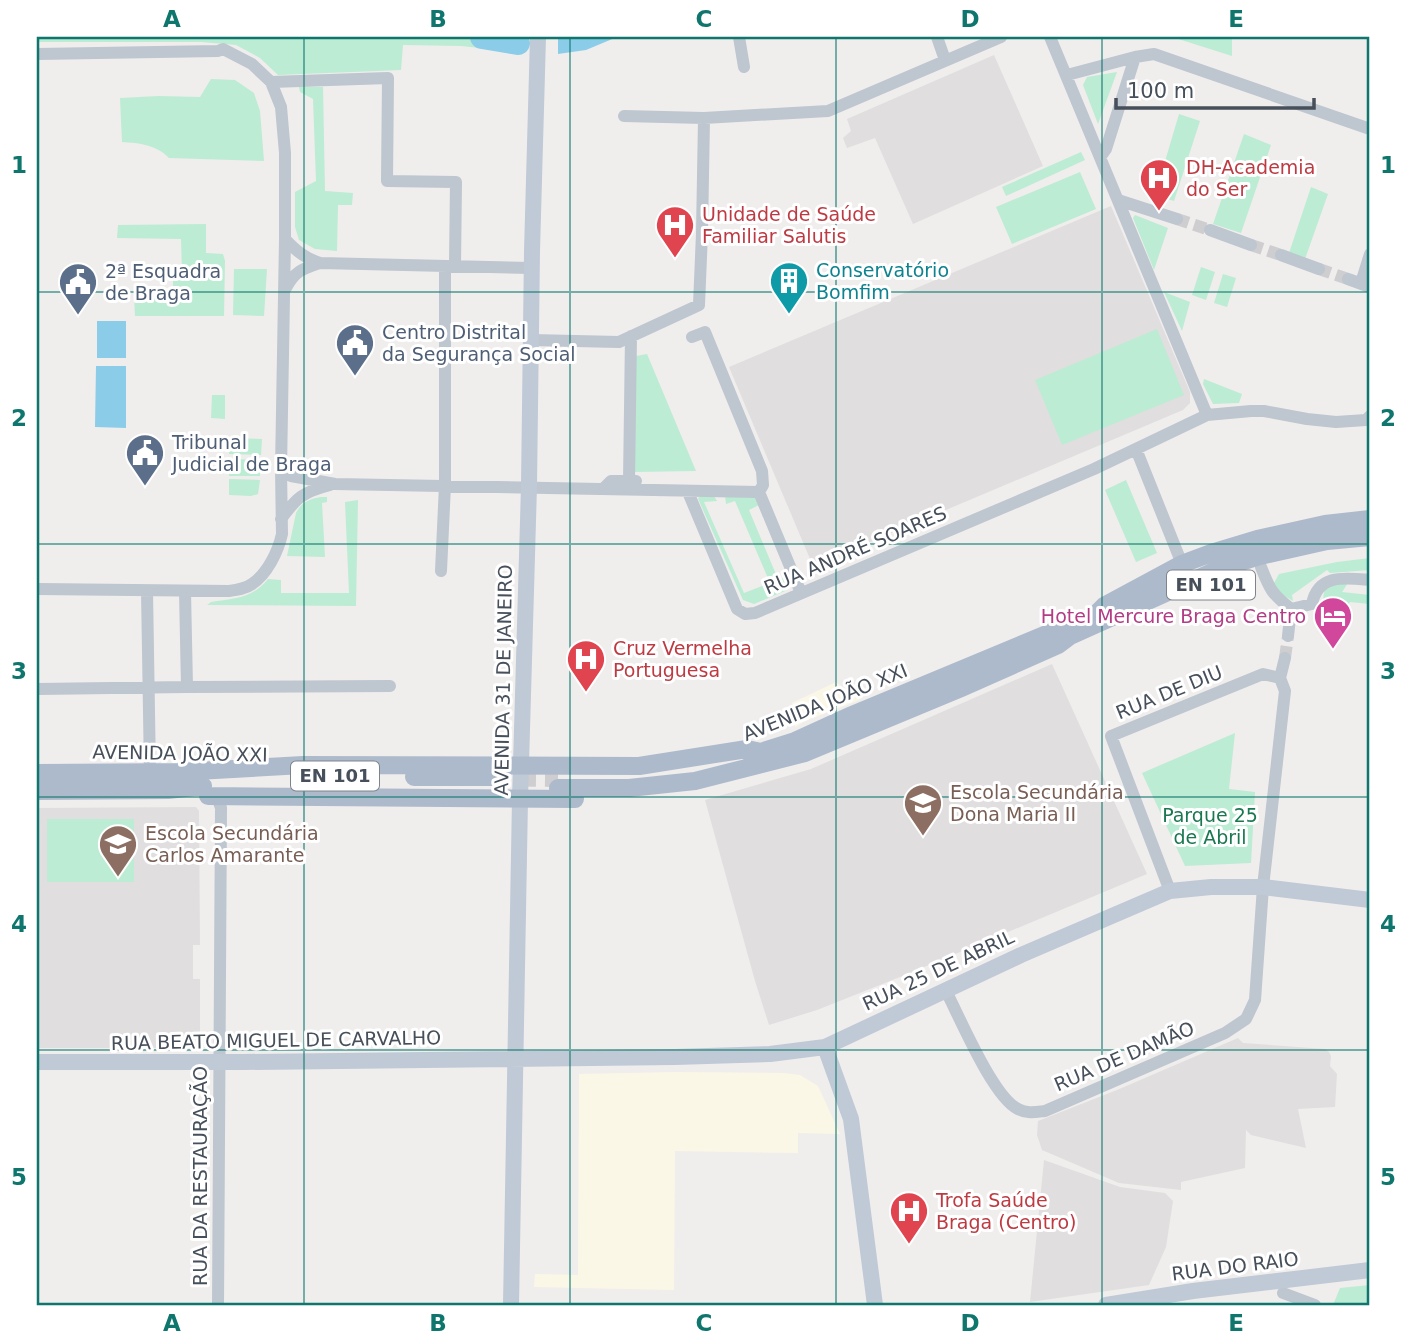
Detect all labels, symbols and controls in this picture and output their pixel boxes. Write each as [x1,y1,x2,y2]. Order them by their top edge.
text: A [163,6,181,32]
text: B [429,6,447,32]
text: C [696,6,712,32]
text: D [960,6,980,32]
text: E [1228,6,1244,32]
scale bar [1116,66,1314,110]
text: 100 m [1127,79,1194,103]
text: 1 [11,152,27,178]
text: 1 [1380,152,1396,178]
place label: DH-Academia do Ser [1186,156,1315,200]
hospital icon: DH-Academia do Ser [1138,157,1180,212]
place label: Unidade de Saúde Familiar Salutis [702,203,876,247]
hospital icon: Unidade de Saúde Familiar Salutis [654,204,696,259]
place label: Conservatório Bomfim [816,259,949,303]
place label: 2ª Esquadra de Braga [105,260,221,304]
building icon: Conservatório Bomfim [768,260,810,315]
public building icon: 2ª Esquadra de Braga [57,261,99,316]
place label: Centro Distrital da Segurança Social [382,321,576,365]
public building icon: Centro Distrital da Segurança Social [334,322,376,377]
text: 2 [11,405,27,431]
text: 2 [1380,405,1396,431]
place label: Tribunal Judicial de Braga [171,431,332,475]
public building icon: Tribunal Judicial de Braga [124,432,166,487]
street label: RUA ANDRÉ SOARES [760,502,950,598]
street label: AVENIDA 31 DE JANEIRO [490,564,516,796]
road number: EN 101 [1167,570,1255,600]
hotel icon: Hotel Mercure Braga Centro [1312,595,1354,650]
place label: Hotel Mercure Braga Centro [1041,605,1306,627]
place label: Cruz Vermelha Portuguesa [613,637,752,681]
hospital icon: Cruz Vermelha Portuguesa [565,638,607,693]
text: 3 [11,658,27,684]
text: 3 [1380,658,1396,684]
street label: AVENIDA JOÃO XXI [740,659,910,745]
street label: RUA DE DIU [1113,661,1225,723]
street label: AVENIDA JOÃO XXI [92,740,268,766]
road number: EN 101 [291,762,379,790]
place label: Escola Secundária Dona Maria II [950,781,1124,825]
school or university icon: Escola Secundária Dona Maria II [902,782,944,837]
park label: Parque 25 de Abril [1162,804,1258,848]
place label: Escola Secundária Carlos Amarante [145,822,319,866]
school or university icon: Escola Secundária Carlos Amarante [97,823,139,878]
text: 4 [11,911,27,937]
text: 4 [1380,911,1396,937]
street label: RUA 25 DE ABRIL [859,925,1018,1015]
street label: RUA DE DAMÃO [1051,1017,1197,1095]
street label: RUA BEATO MIGUEL DE CARVALHO [111,1026,441,1054]
street label: RUA DA RESTAURAÇÃO [189,1066,211,1286]
text: 5 [11,1164,27,1190]
text: 5 [1380,1164,1396,1190]
place label: Trofa Saúde Braga (Centro) [935,1189,1077,1233]
hospital icon: Trofa Saúde Braga (Centro) [888,1190,930,1245]
street label: RUA DO RAIO [1170,1247,1300,1285]
text: A [163,1310,181,1336]
text: B [429,1310,447,1336]
text: C [696,1310,712,1336]
text: D [960,1310,980,1336]
text: E [1228,1310,1244,1336]

